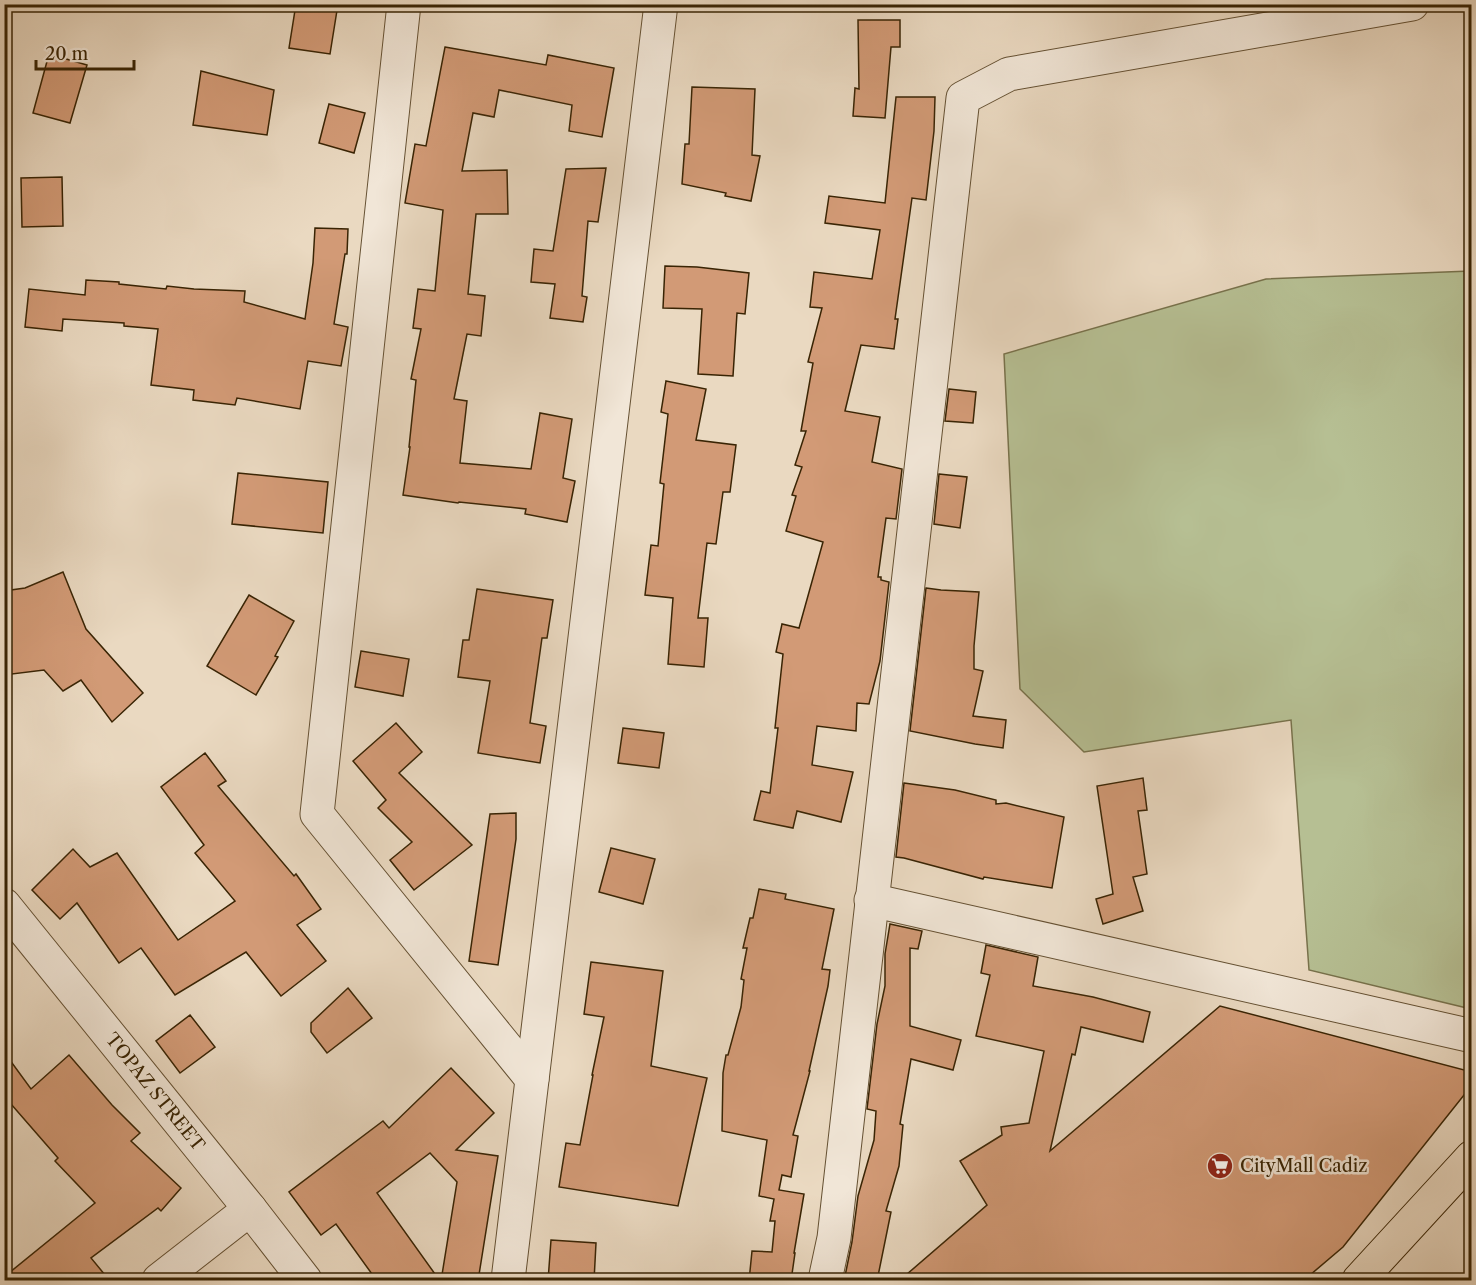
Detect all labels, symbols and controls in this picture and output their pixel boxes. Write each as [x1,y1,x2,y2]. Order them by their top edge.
scale bar [36,33,134,71]
text: 20 m [45,43,89,65]
street label: TOPAZ STREET [101,1029,210,1156]
supermarket icon: CityMall Cadiz [1205,1151,1235,1181]
place label: CityMall Cadiz [1240,1155,1368,1177]

